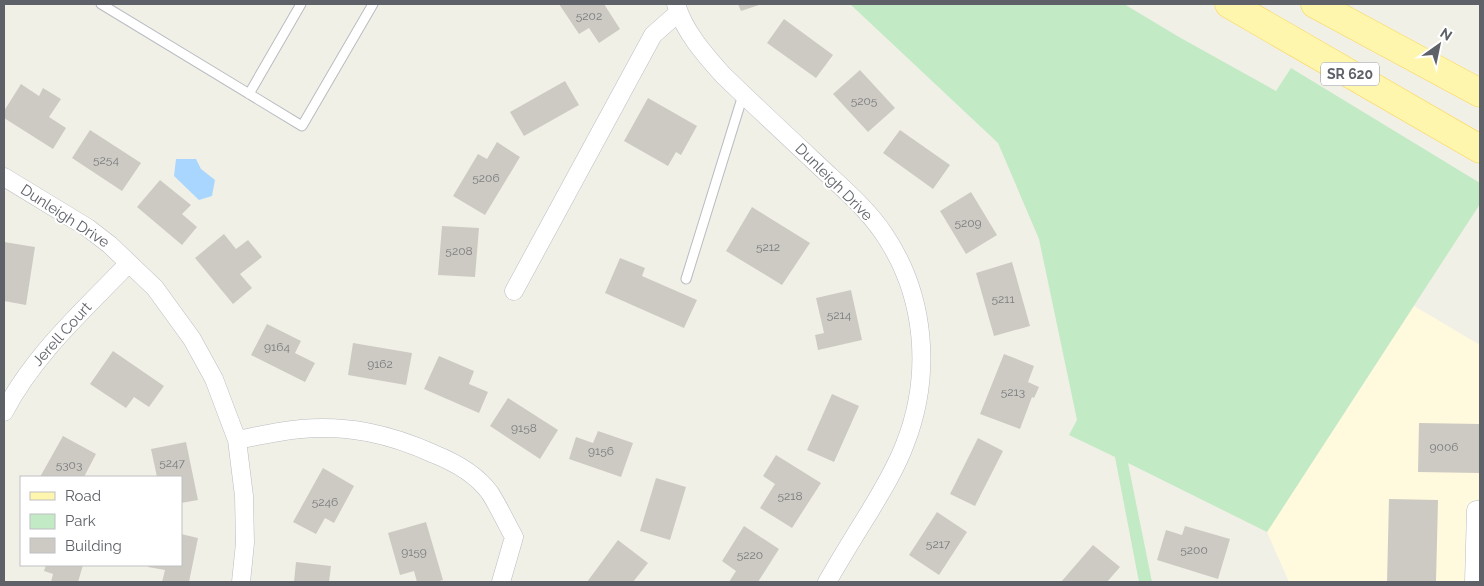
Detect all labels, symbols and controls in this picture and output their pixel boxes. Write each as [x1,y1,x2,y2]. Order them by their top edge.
house number: 5202 [576,9,602,23]
north arrow [1414,20,1464,70]
text: N [1437,24,1455,44]
road number: SR 620 [1321,62,1379,86]
house number: 5205 [851,94,878,108]
street label: Dunleigh Drive [792,140,877,225]
house number: 5254 [93,153,119,167]
house number: 5206 [472,171,500,185]
street label: Dunleigh Drive [17,181,113,251]
house number: 5209 [954,216,982,230]
house number: 5212 [756,240,780,254]
house number: 5208 [445,244,473,258]
house number: 5211 [991,292,1015,306]
street label: Jerell Court [29,298,95,370]
house number: 5214 [827,308,852,322]
house number: 9164 [264,340,290,354]
house number: 9162 [367,357,393,371]
house number: 5213 [1001,385,1025,399]
house number: 9158 [511,421,537,435]
house number: 9006 [1430,440,1458,454]
house number: 9156 [588,444,614,458]
house number: 5247 [159,456,185,470]
house number: 5303 [56,458,82,472]
legend [20,476,182,566]
text: Road [65,487,101,505]
house number: 5218 [777,489,803,503]
house number: 5246 [312,495,338,509]
text: Park [65,512,96,530]
text: Building [65,537,122,555]
house number: 5217 [926,537,951,551]
house number: 5200 [1180,543,1208,557]
house number: 9159 [401,545,427,559]
house number: 5220 [737,548,763,562]

